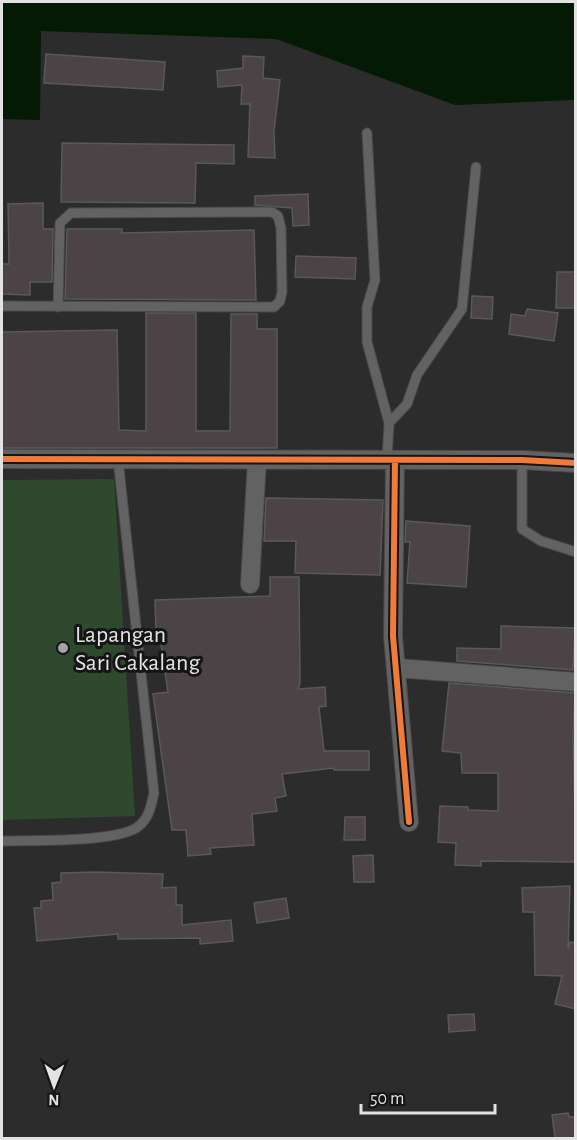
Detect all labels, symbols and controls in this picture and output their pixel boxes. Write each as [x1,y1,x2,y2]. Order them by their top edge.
place label: Lapangan Sari Cakalang [75,623,200,675]
marker: Lapangan Sari Cakalang [56,641,70,655]
north arrow [24,1056,84,1116]
scale bar [361,1077,494,1115]
text: 50 m [370,1090,404,1108]
text: N [48,1092,59,1108]

